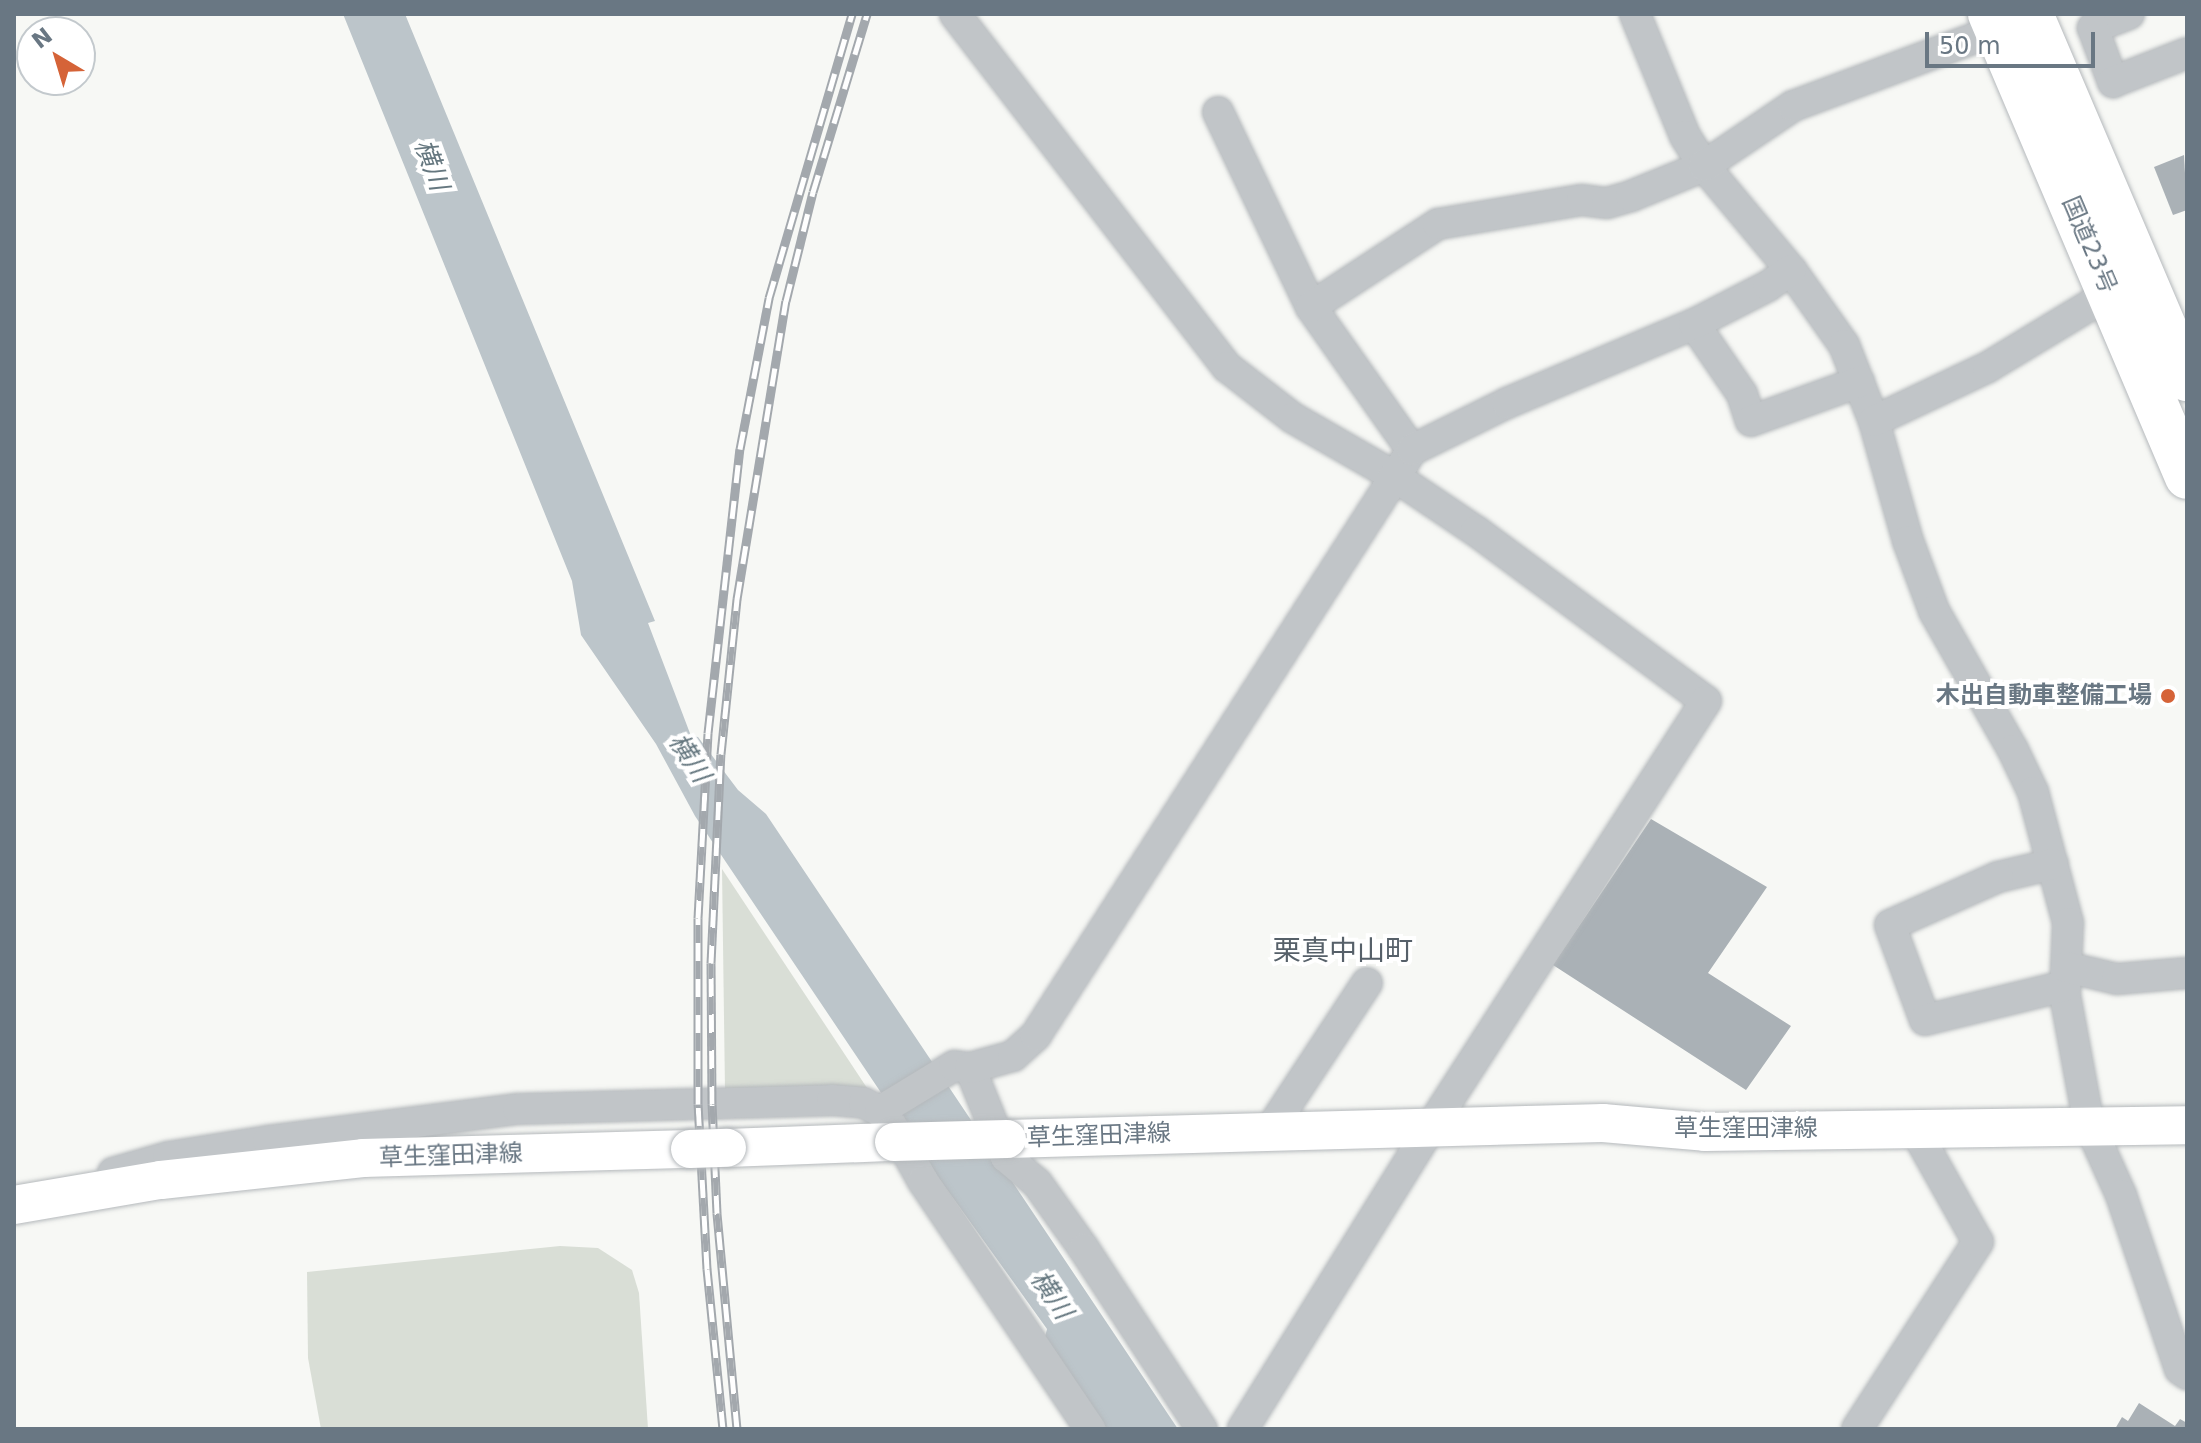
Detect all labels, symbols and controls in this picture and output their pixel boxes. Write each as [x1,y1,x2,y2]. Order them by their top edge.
north arrow [16,16,96,96]
scale bar [1929,16,2099,66]
text: N [27,23,57,54]
text: 50 m [1939,32,2001,60]
water label: 横川 [407,135,455,195]
street label: 国道23号 [2056,192,2122,298]
place label: 木出自動車整備工場 [1936,682,2152,710]
marker: 木出自動車整備工場 [2159,687,2177,705]
water label: 横川 [662,728,716,788]
district label: 栗真中山町 [1273,934,1413,968]
street label: 草生窪田津線 [1674,1115,1818,1143]
street label: 草生窪田津線 [1027,1119,1171,1153]
street label: 草生窪田津線 [379,1139,523,1173]
water label: 横川 [1024,1265,1078,1325]

